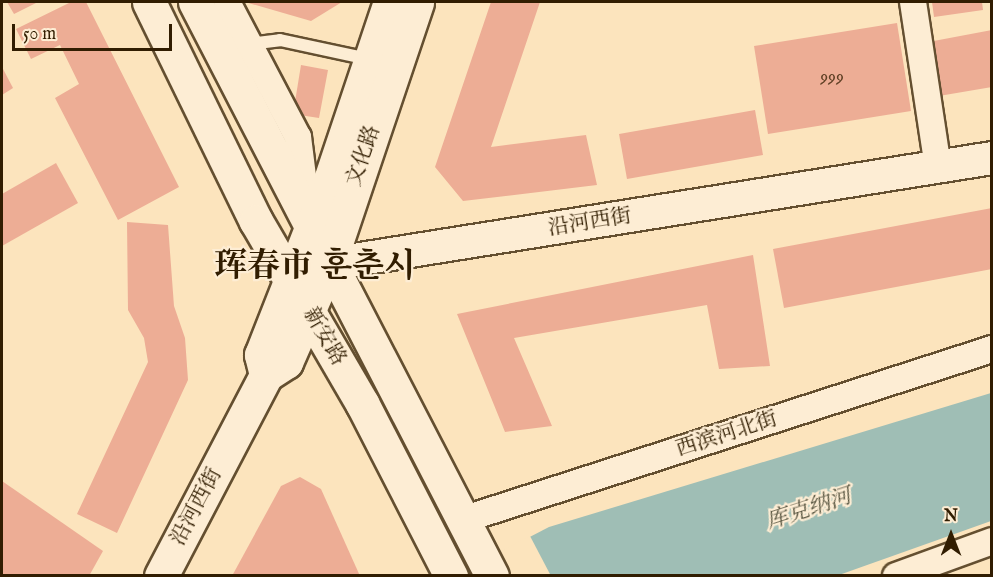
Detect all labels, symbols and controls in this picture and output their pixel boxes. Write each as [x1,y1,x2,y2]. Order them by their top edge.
scale bar [15,12,176,50]
text: 50 m [23,23,56,46]
house number: 999 [820,67,844,89]
street label: 文化路 [342,122,386,190]
street label: 沿河西街 [547,204,633,242]
district label: 珲春市 훈춘시 [214,248,416,288]
street label: 新安路 [297,303,351,371]
street label: 西滨河北街 [673,407,781,463]
street label: 沿河西街 [166,464,228,550]
water label: 库克纳河 [763,484,855,536]
north arrow [921,505,981,565]
text: N [944,507,958,527]

